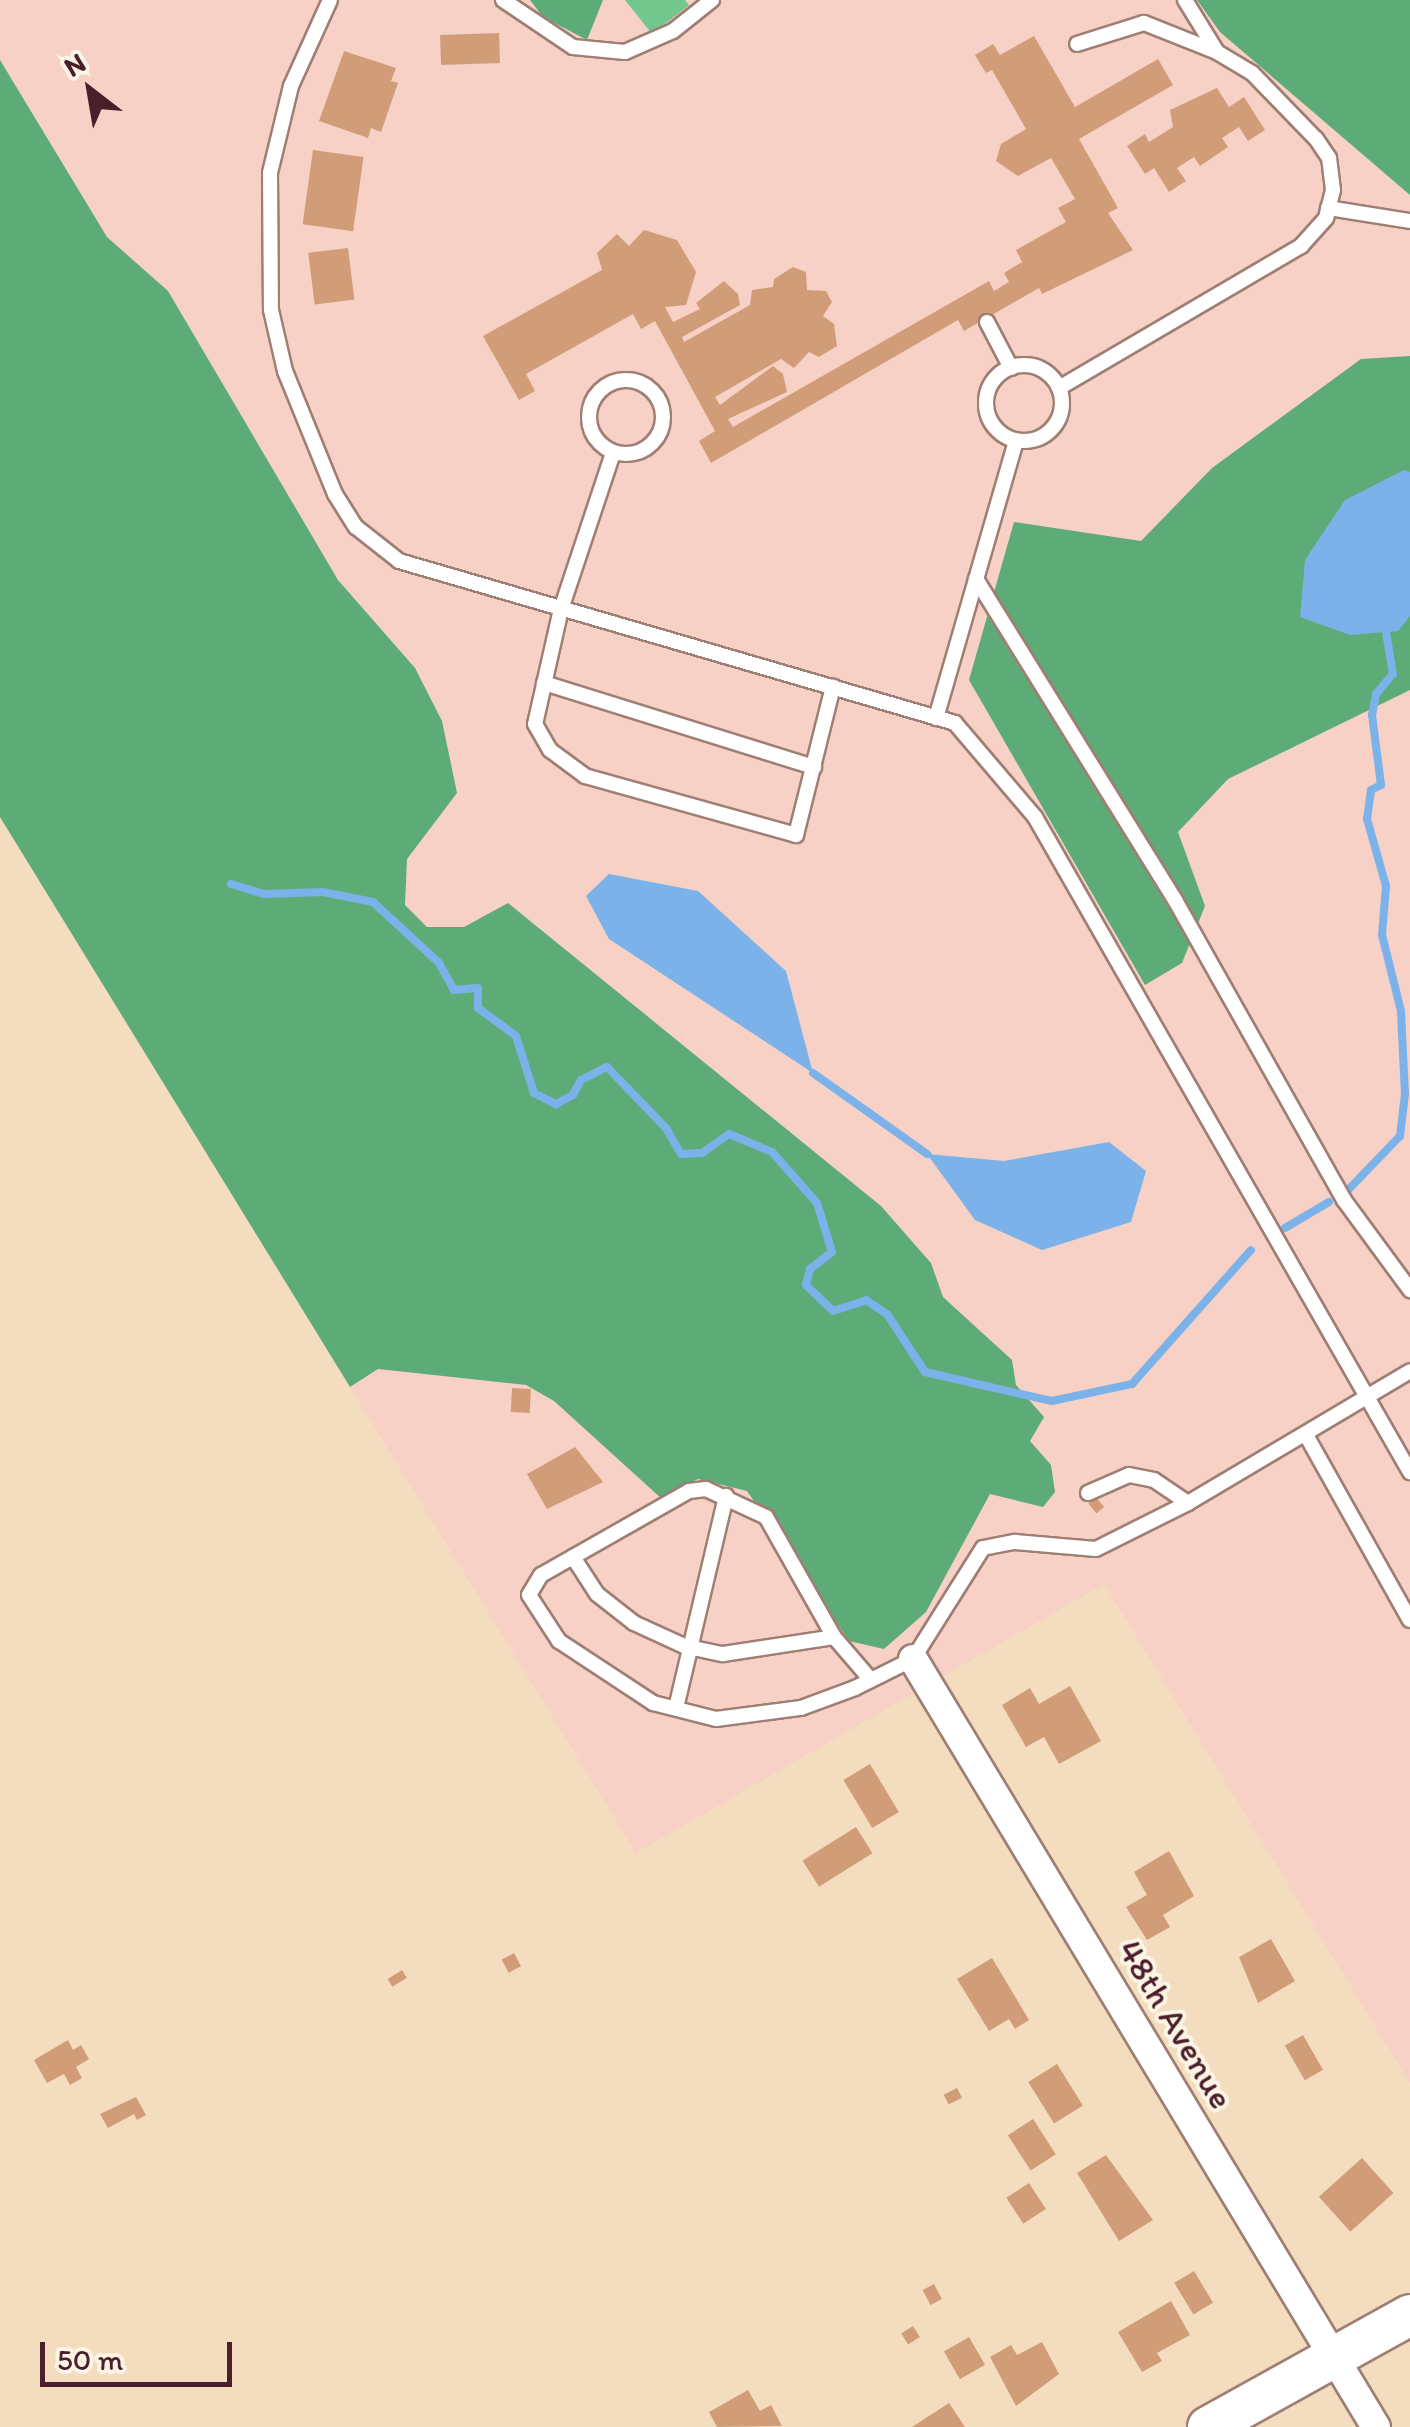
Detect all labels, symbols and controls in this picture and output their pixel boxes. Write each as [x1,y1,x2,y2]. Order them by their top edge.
north arrow [40,40,140,140]
text: N [58,45,91,84]
street label: 48th Avenue [1109,1932,1243,2116]
scale bar [45,2322,238,2384]
text: 50 m [57,2341,123,2378]

